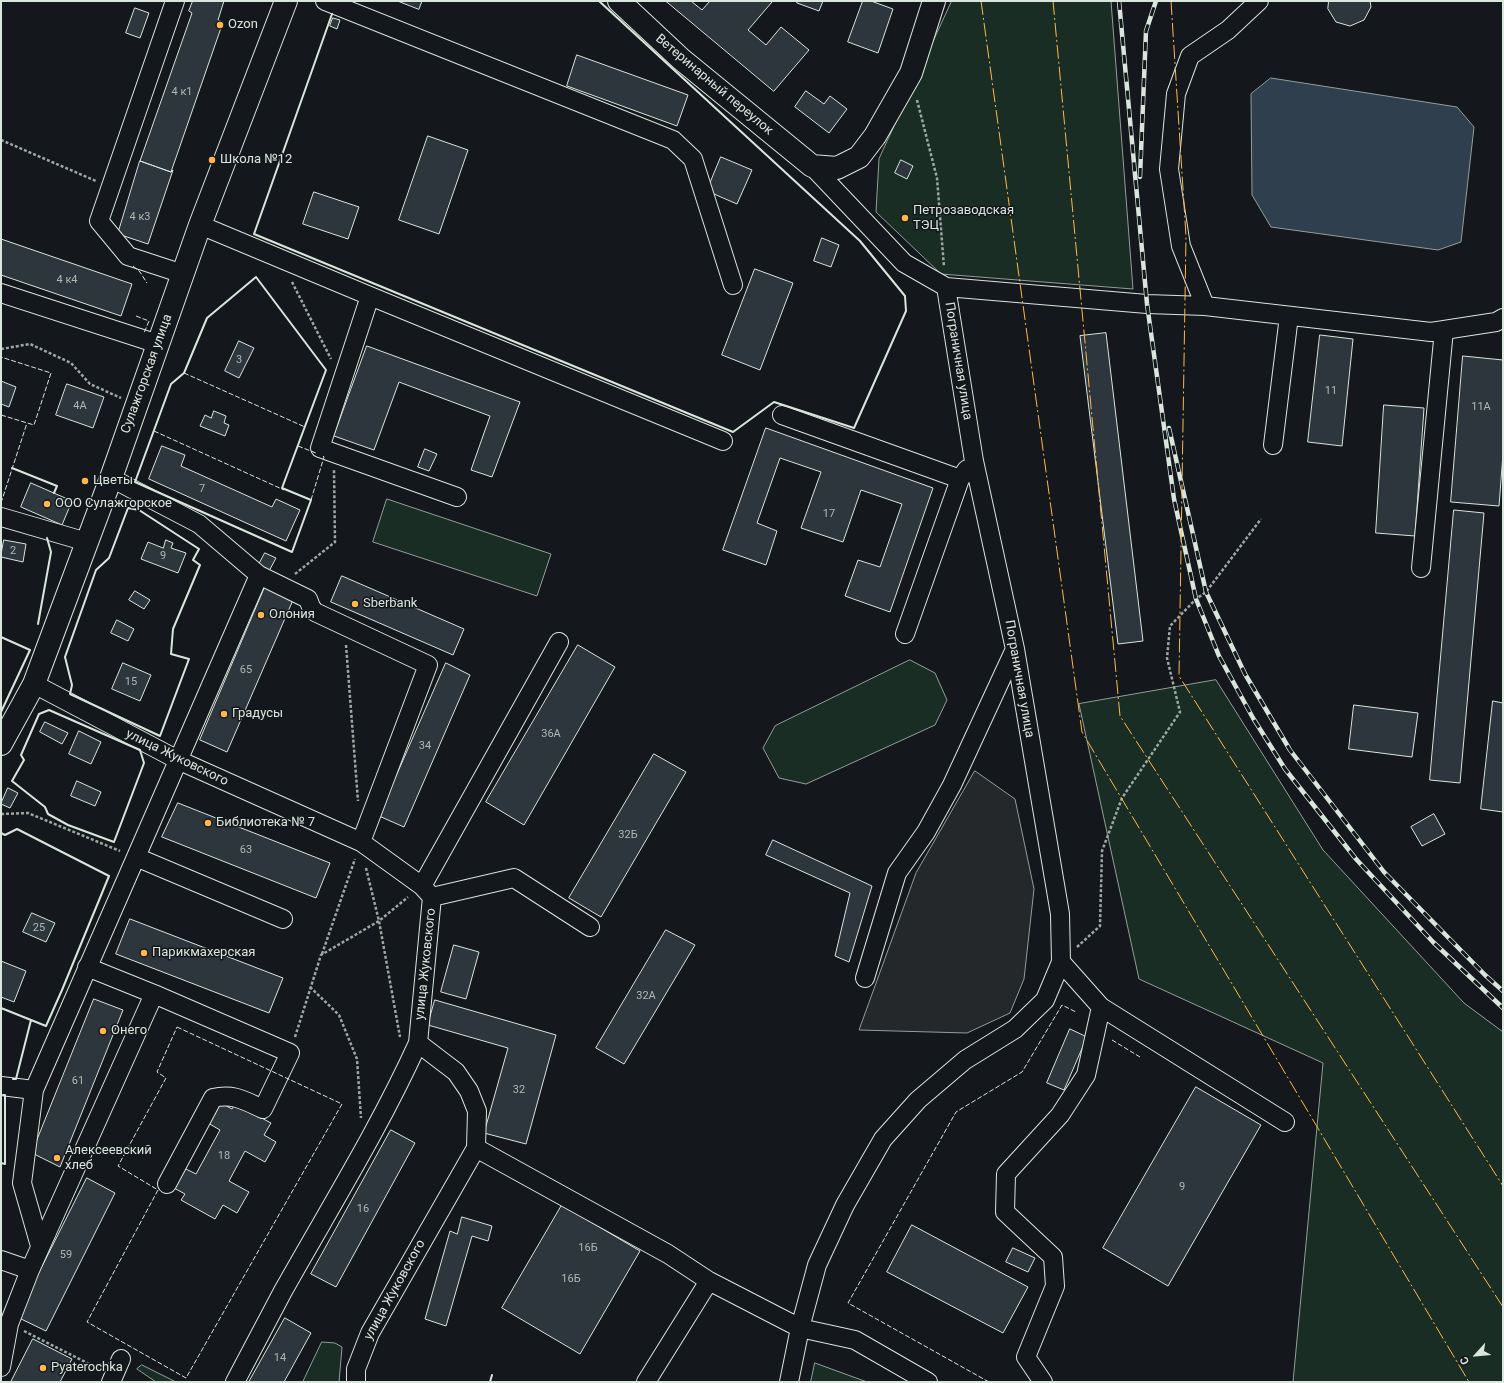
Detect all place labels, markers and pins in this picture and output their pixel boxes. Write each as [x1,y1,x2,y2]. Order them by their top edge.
place label: Ozon [228,17,258,33]
marker: Ozon [215,20,225,30]
place label: Школа №12 [220,152,292,168]
marker: Школа №12 [207,155,217,165]
place label: Петрозаводская ТЭЦ [913,203,1014,234]
marker: Петрозаводская ТЭЦ [900,213,910,223]
place label: Цветы [93,473,133,489]
marker: Цветы [80,476,90,486]
place label: ООО Сулажгорское [55,496,172,512]
marker: ООО Сулажгорское [42,499,52,509]
place label: Sberbank [363,596,417,612]
marker: Sberbank [350,599,360,609]
place label: Олония [269,607,315,623]
marker: Олония [256,610,266,620]
place label: Градусы [232,706,283,722]
marker: Градусы [219,709,229,719]
place label: Библиотека № 7 [216,815,315,831]
marker: Библиотека № 7 [203,818,213,828]
place label: Парикмахерская [152,945,255,961]
marker: Парикмахерская [139,948,149,958]
place label: Онего [111,1023,147,1039]
marker: Онего [98,1026,108,1036]
place label: Алексеевский хлеб [65,1143,152,1174]
marker: Алексеевский хлеб [52,1153,62,1163]
place label: Pyaterochka [51,1360,123,1376]
marker: Pyaterochka [38,1363,48,1373]

